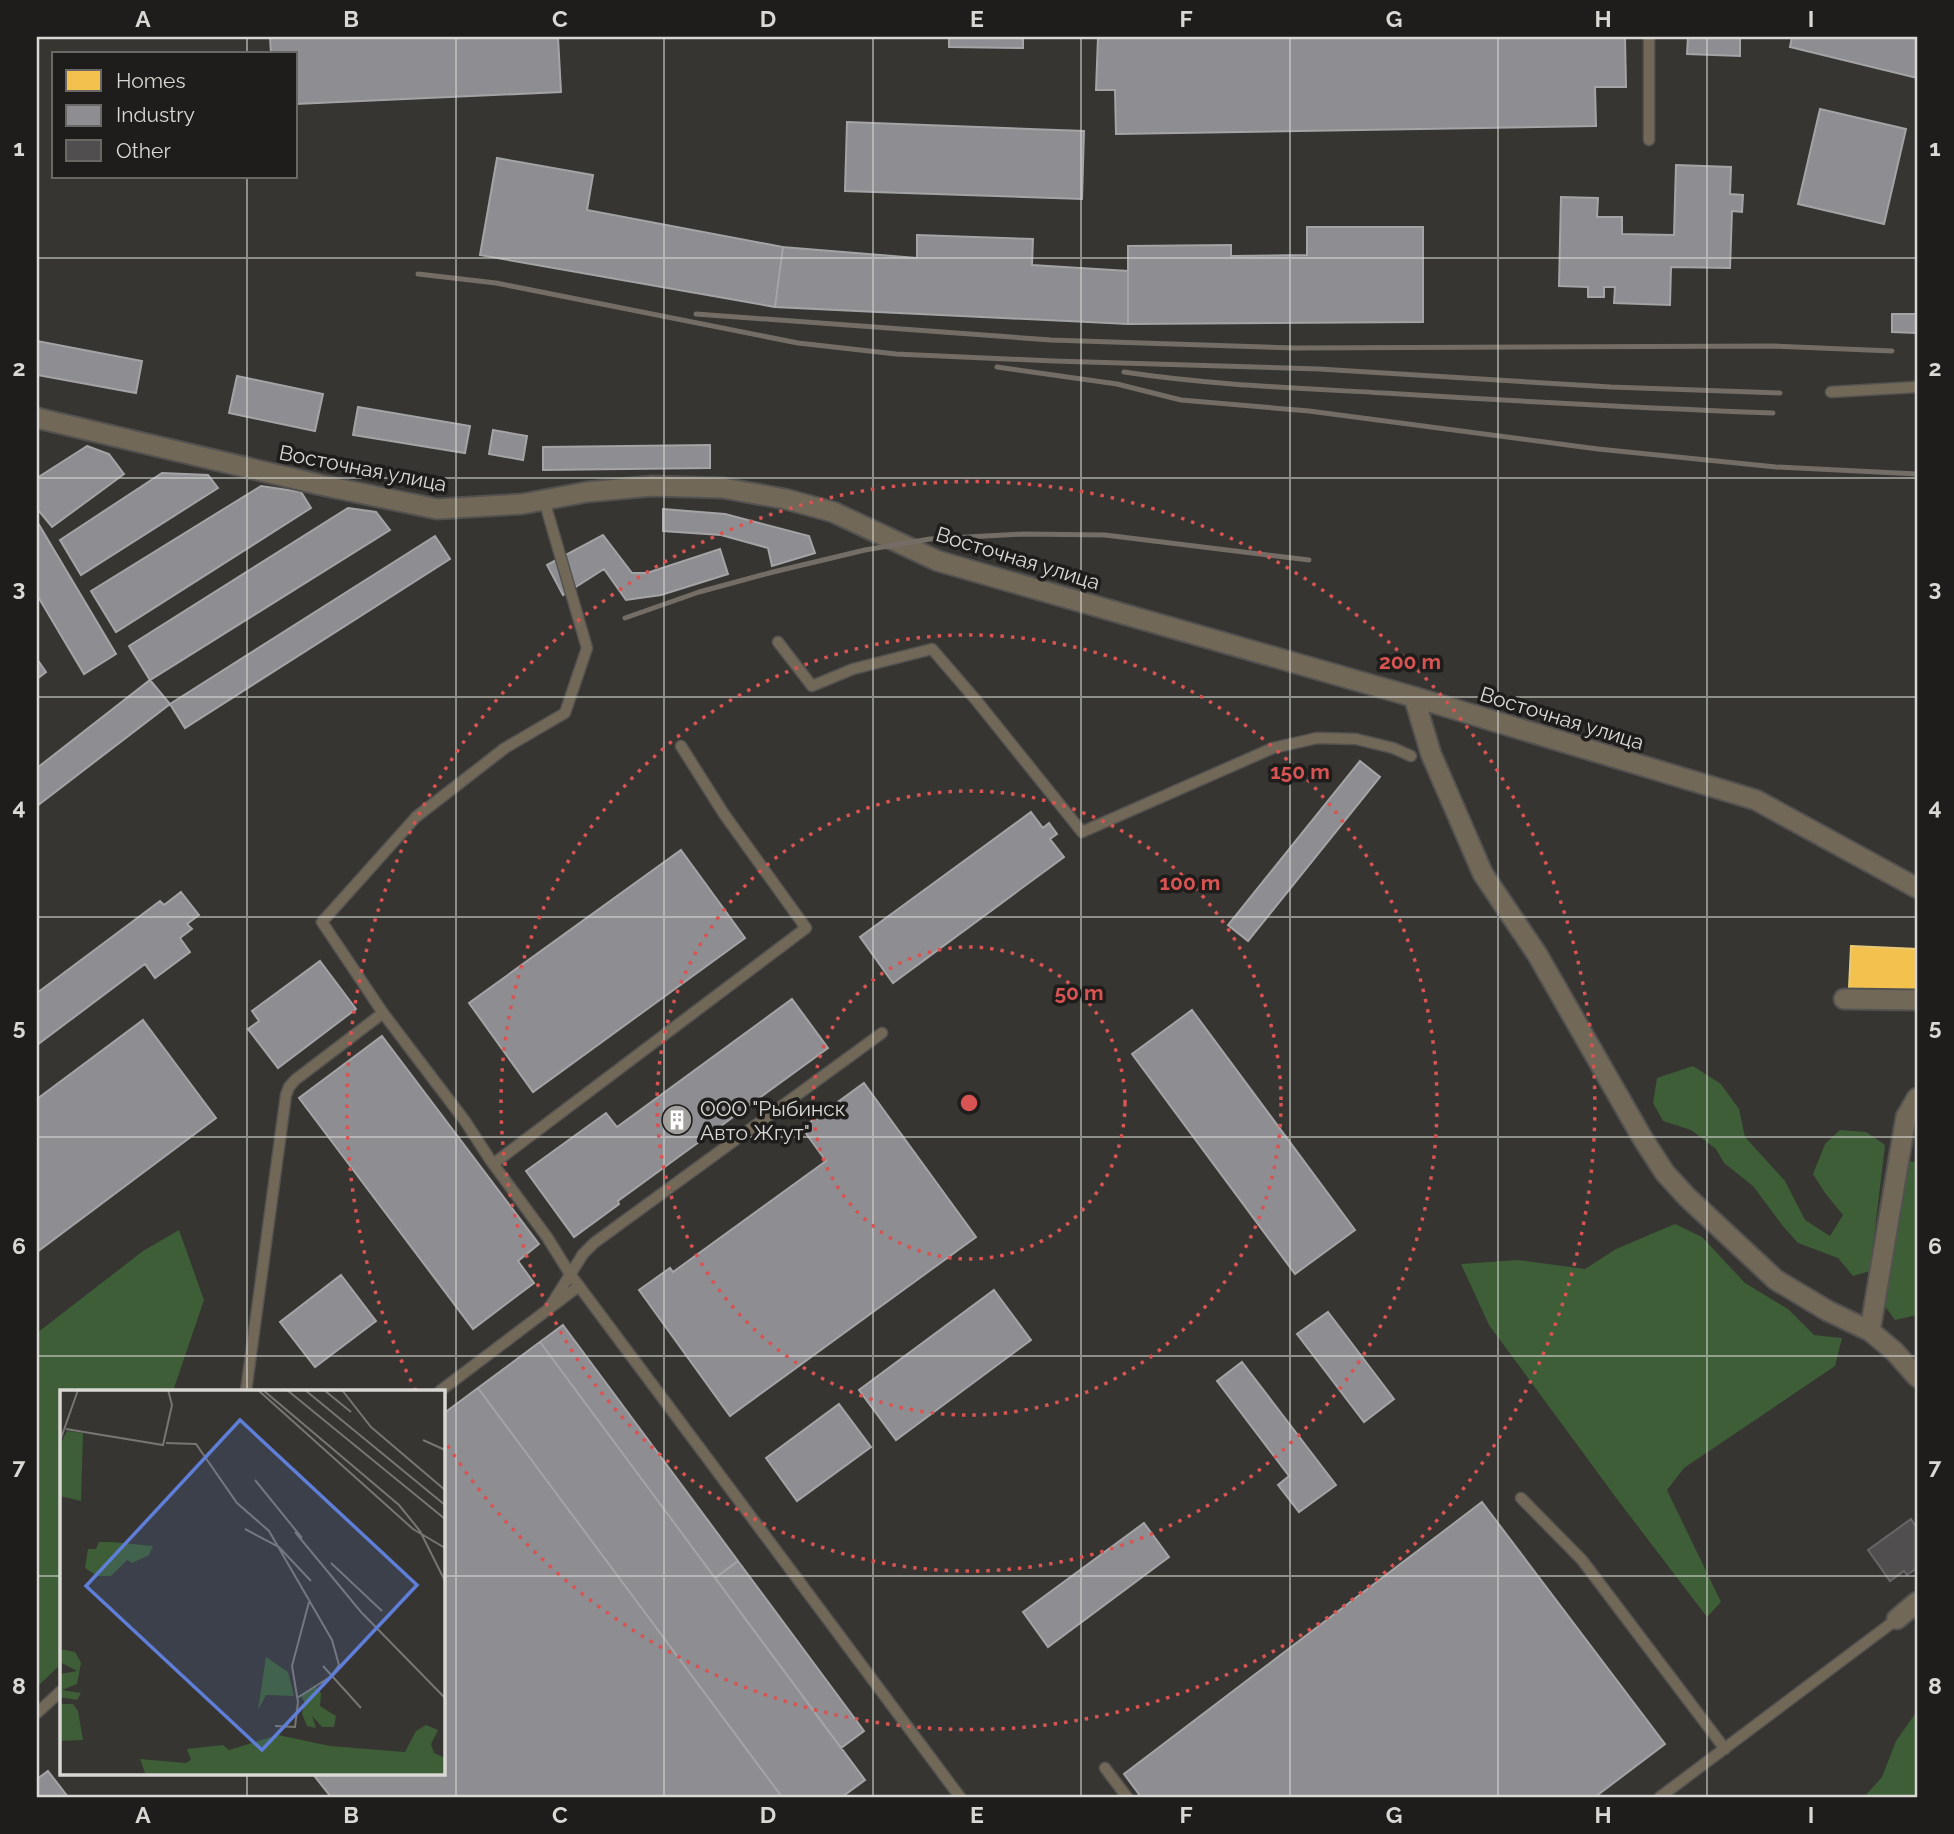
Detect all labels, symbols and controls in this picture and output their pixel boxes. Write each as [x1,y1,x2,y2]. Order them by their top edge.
text: A [135,5,151,32]
text: B [343,5,359,32]
text: C [552,5,568,32]
text: D [760,5,776,32]
text: E [970,5,984,32]
text: F [1179,5,1193,32]
text: G [1386,5,1402,32]
text: H [1594,5,1612,32]
text: I [1808,5,1814,32]
legend [52,52,298,178]
text: Homes [116,68,186,93]
text: Industry [116,102,195,127]
text: 1 [13,134,25,161]
text: 1 [1929,134,1941,161]
text: Other [116,138,171,163]
text: 2 [13,354,25,381]
text: 2 [1929,354,1941,381]
street label: Восточная улица [277,439,449,497]
street label: Восточная улица [933,521,1103,595]
text: 3 [13,574,25,601]
text: 3 [1929,574,1941,601]
text: 200 m [1379,649,1441,674]
street label: Восточная улица [1477,681,1647,755]
text: 150 m [1270,759,1330,784]
text: 4 [12,793,26,820]
text: 4 [1928,793,1942,820]
text: 100 m [1160,870,1220,895]
text: 50 m [1054,980,1104,1005]
text: 5 [13,1013,26,1040]
text: 5 [1929,1013,1942,1040]
centre of rings [957,1091,981,1115]
place label: ООО "Рыбинск Авто Жгут" [700,1096,846,1145]
building icon: ООО "Рыбинск Авто Жгут" [660,1103,694,1137]
text: 6 [12,1232,26,1259]
text: 6 [1928,1232,1942,1259]
inset map [60,1390,444,1774]
text: 7 [13,1452,26,1479]
text: 7 [1929,1452,1942,1479]
text: 8 [12,1672,26,1699]
text: 8 [1928,1672,1942,1699]
text: A [135,1801,151,1828]
text: B [343,1801,359,1828]
text: C [552,1801,568,1828]
text: D [760,1801,776,1828]
text: E [970,1801,984,1828]
text: F [1179,1801,1193,1828]
text: G [1386,1801,1402,1828]
text: H [1594,1801,1612,1828]
text: I [1808,1801,1814,1828]

